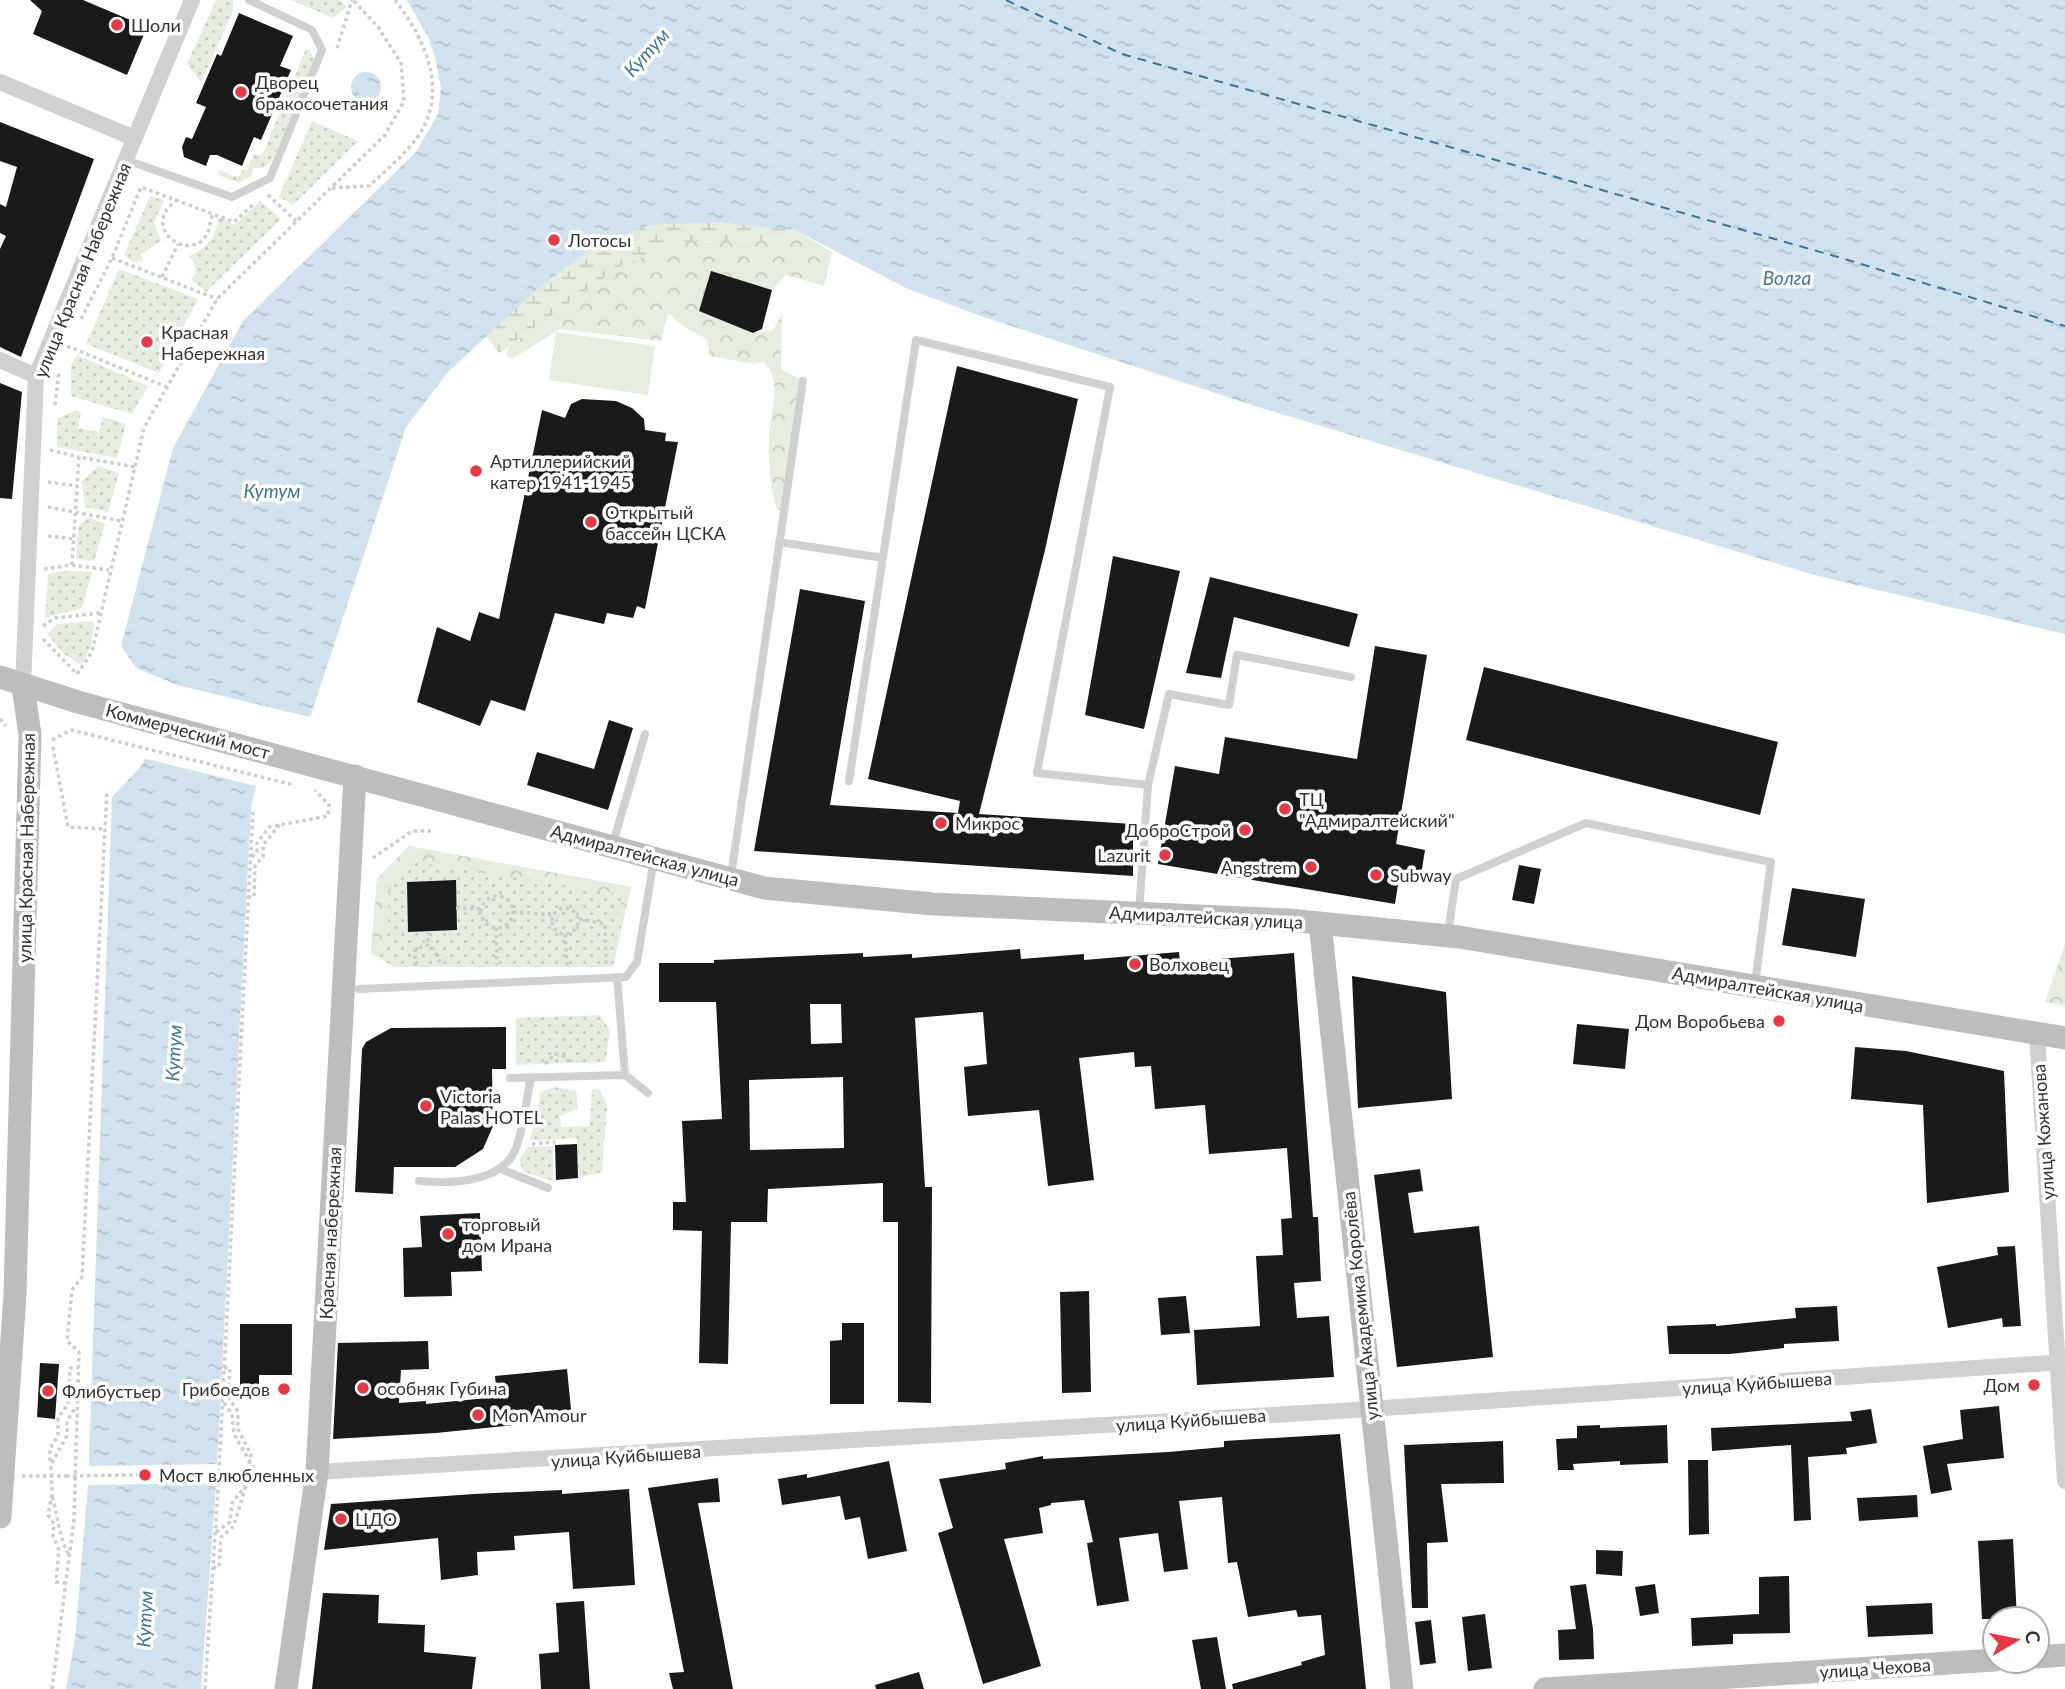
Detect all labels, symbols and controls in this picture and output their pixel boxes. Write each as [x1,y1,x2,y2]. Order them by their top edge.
place label: Шоли [131,14,181,36]
marker: Шоли [109,17,125,33]
water label: Кутум [618,23,674,81]
place label: Дворец бракосочетания [255,71,388,114]
marker: Дворец бракосочетания [233,84,249,100]
street label: улица Красная Набережная [29,159,135,381]
place label: Лотосы [567,229,631,251]
marker: Лотосы [546,232,562,248]
water label: Волга [1763,266,1811,289]
place label: Красная Набережная [161,321,265,364]
marker: Красная Набережная [139,334,155,350]
place label: Артиллерийский катер 1941-1945 [490,450,631,493]
marker: Артиллерийский катер 1941-1945 [468,463,484,479]
water label: Кутум [244,479,300,502]
place label: Открытый бассейн ЦСКА [605,501,727,544]
marker: Открытый бассейн ЦСКА [583,514,599,530]
street label: Коммерческий мост [103,698,273,764]
street label: улица Красная Набережная [13,733,39,963]
place label: ТЦ "Адмиралтейский" [1299,788,1455,831]
marker: ТЦ "Адмиралтейский" [1277,801,1293,817]
place label: Микрос [955,812,1021,834]
marker: Микрос [933,815,949,831]
street label: Адмиралтейская улица [548,819,742,891]
place label: ДоброСтрой [1125,819,1231,841]
marker: ДоброСтрой [1237,822,1253,838]
place label: Lazurit [1097,844,1152,866]
marker: Lazurit [1157,847,1173,863]
place label: Angstrem [1221,856,1297,878]
marker: Angstrem [1303,859,1319,875]
place label: Subway [1390,864,1452,886]
marker: Subway [1368,867,1384,883]
street label: Адмиралтейская улица [1108,901,1304,933]
place label: Волховец [1149,953,1229,975]
marker: Волховец [1127,956,1143,972]
street label: Адмиралтейская улица [1670,961,1866,1017]
place label: Дом Воробьева [1635,1010,1765,1032]
marker: Дом Воробьева [1771,1013,1787,1029]
water label: Кутум [160,1024,186,1082]
street label: улица Кожанова [2027,1063,2059,1201]
place label: Victoria Palas HOTEL [440,1085,543,1128]
marker: Victoria Palas HOTEL [418,1098,434,1114]
street label: Красная набережная [314,1146,346,1320]
street label: улица Академика Королёва [1337,1190,1383,1422]
place label: торговый дом Ирана [462,1213,552,1256]
marker: торговый дом Ирана [440,1226,456,1242]
street label: улица Куйбышева [1681,1367,1833,1399]
place label: Дом [1983,1374,2020,1396]
place label: особняк Губина [377,1377,506,1399]
marker: Дом [2026,1377,2042,1393]
place label: Грибоедов [182,1378,270,1400]
place label: Флибустьер [62,1380,161,1402]
marker: особняк Губина [355,1380,371,1396]
marker: Грибоедов [276,1381,292,1397]
marker: Флибустьер [40,1383,56,1399]
place label: Mon Amour [492,1404,587,1426]
street label: улица Куйбышева [1115,1404,1267,1436]
marker: Mon Amour [470,1407,486,1423]
street label: улица Куйбышева [550,1440,702,1472]
place label: Мост влюбленных [159,1464,314,1486]
marker: Мост влюбленных [137,1467,153,1483]
place label: ЦДО [355,1508,397,1530]
marker: ЦДО [333,1511,349,1527]
water label: Кутум [131,1590,157,1648]
north arrow [1981,1605,2051,1675]
text: С [2021,1629,2046,1646]
street label: улица Чехова [1819,1653,1931,1683]

